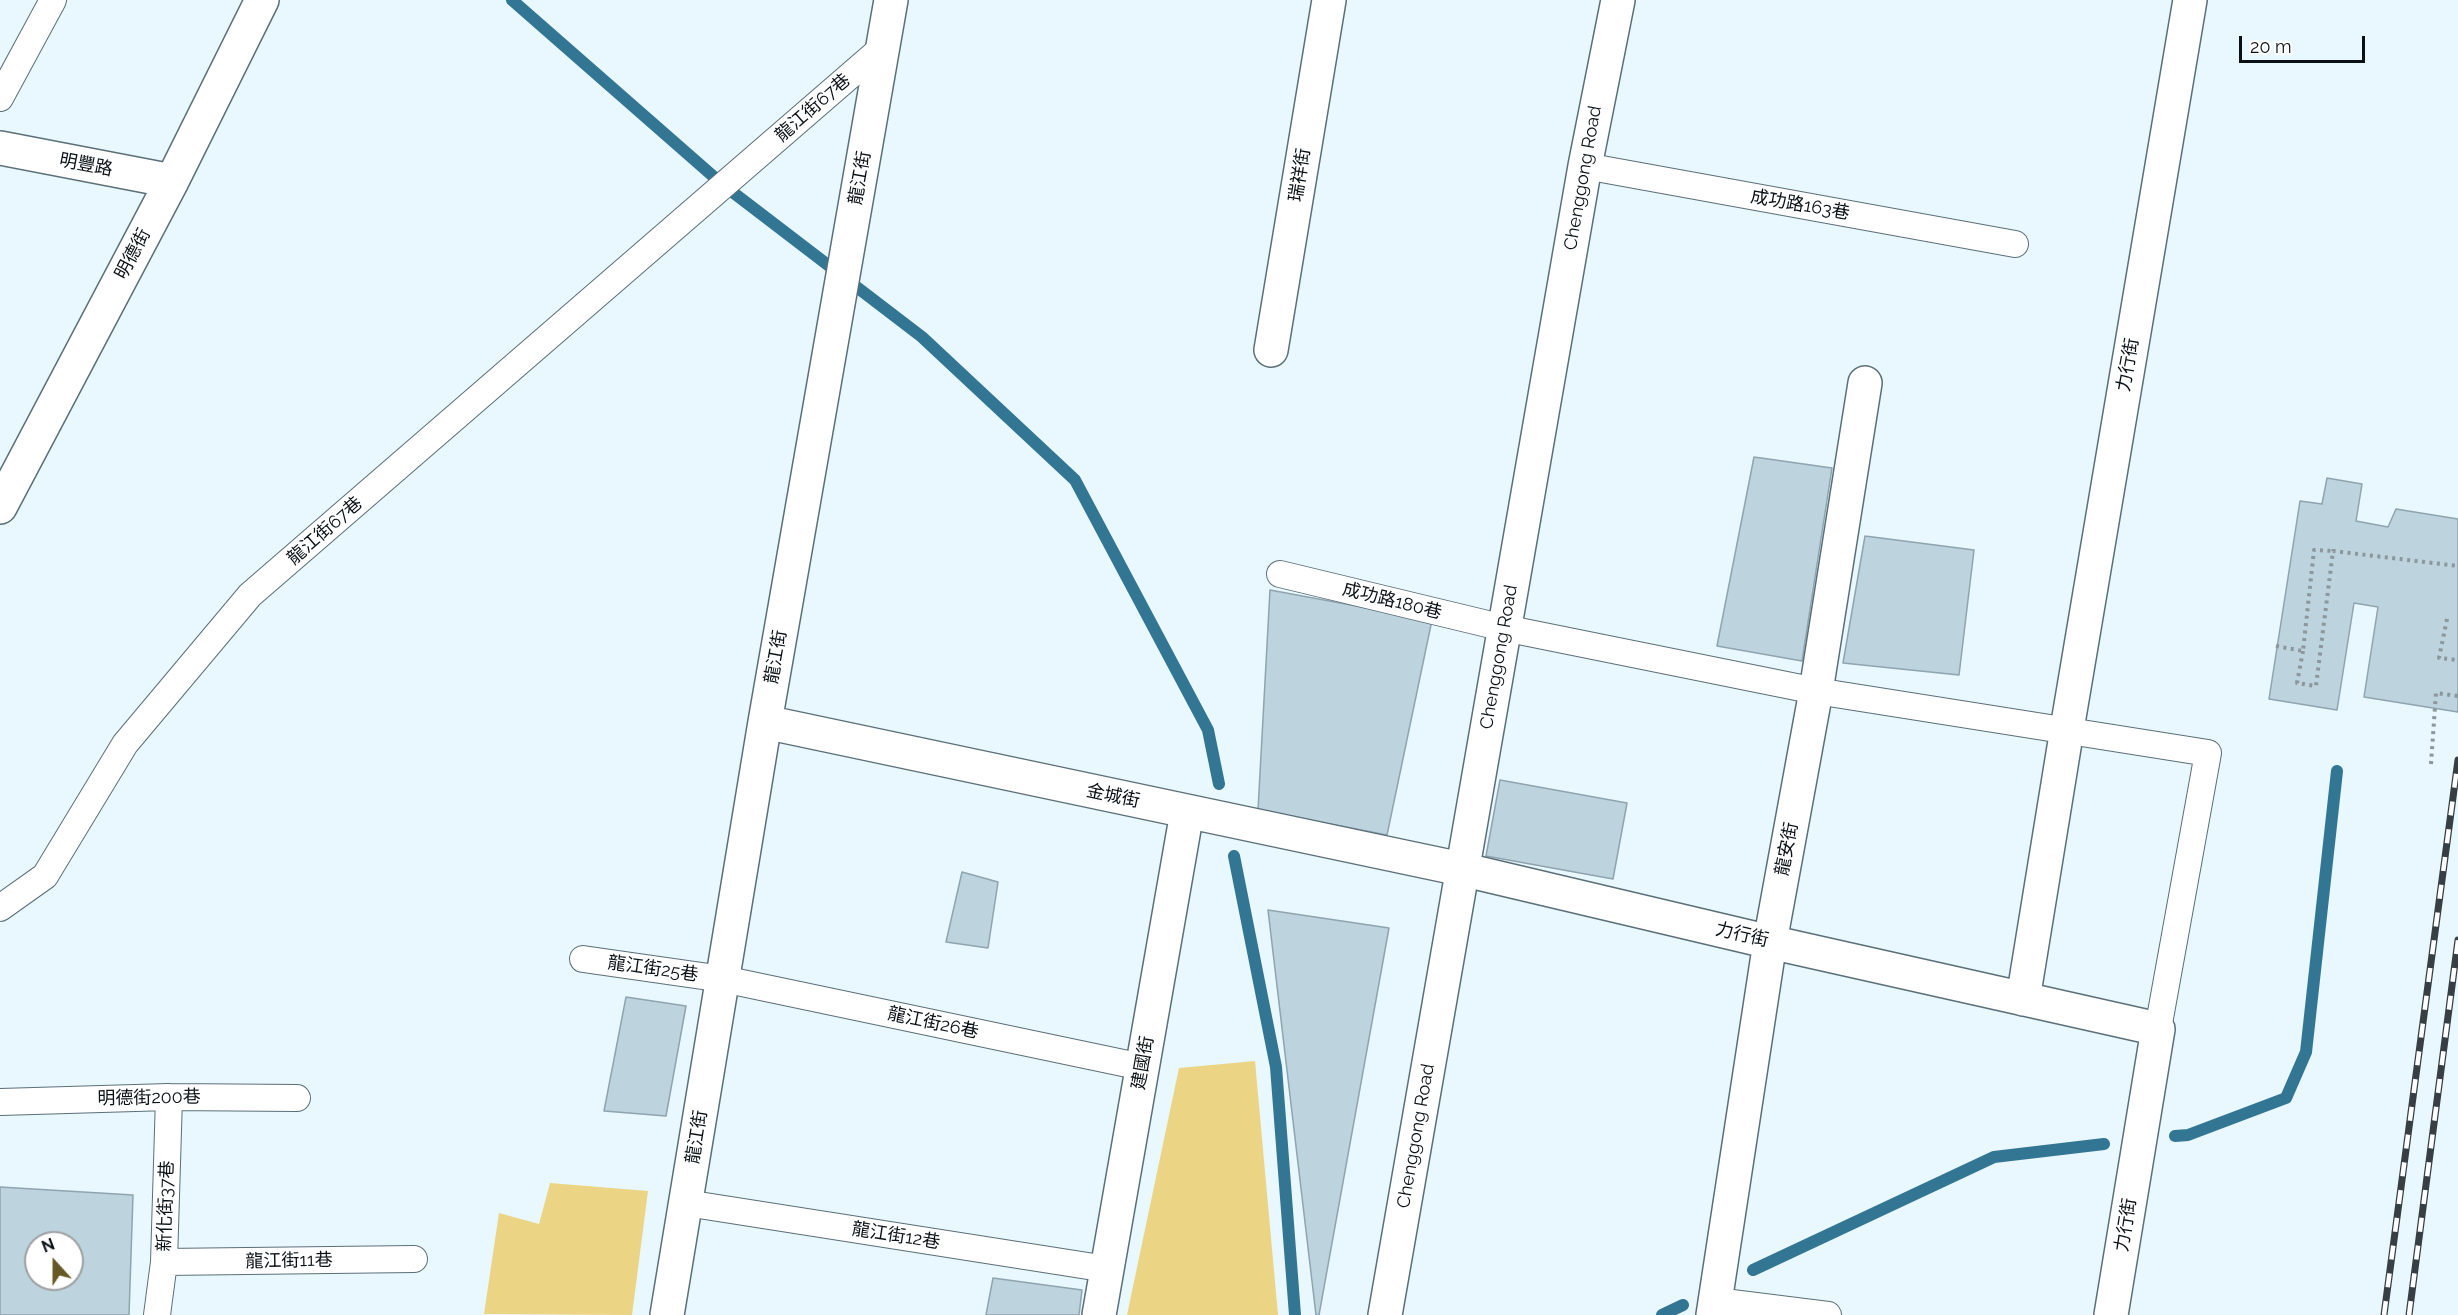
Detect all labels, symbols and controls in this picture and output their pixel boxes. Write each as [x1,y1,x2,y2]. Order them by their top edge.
scale bar [2242,24,2368,62]
text: 20 m [2250,36,2292,57]
street label: 龍江街67巷 [771,70,855,146]
street label: Chenggong Road [1560,104,1606,252]
street label: 瑞祥街 [1285,147,1315,203]
street label: 明豐路 [57,149,115,181]
street label: 龍江街 [845,150,875,206]
street label: 成功路163巷 [1749,186,1851,224]
street label: 明德街 [111,225,155,283]
street label: 力行街 [2113,337,2143,393]
street label: 龍江街67巷 [283,493,367,569]
street label: 成功路180巷 [1340,578,1444,624]
street label: Chenggong Road [1476,583,1522,731]
street label: 龍江街 [761,629,791,685]
street label: 金城街 [1084,780,1142,812]
street label: 龍安街 [1771,820,1803,878]
street label: 力行街 [1713,918,1771,952]
street label: 龍江街25巷 [606,952,700,986]
street label: 龍江街26巷 [886,1003,980,1043]
street label: 建國街 [1128,1035,1158,1091]
street label: Chenggong Road [1393,1062,1439,1210]
street label: 明德街200巷 [97,1086,201,1110]
street label: 龍江街 [682,1109,712,1165]
street label: 新化街37巷 [154,1160,178,1252]
street label: 力行街 [2111,1197,2141,1253]
street label: 龍江街12巷 [850,1218,942,1254]
north arrow [24,1231,84,1291]
text: N [39,1235,57,1257]
street label: 龍江街11巷 [245,1249,333,1273]

